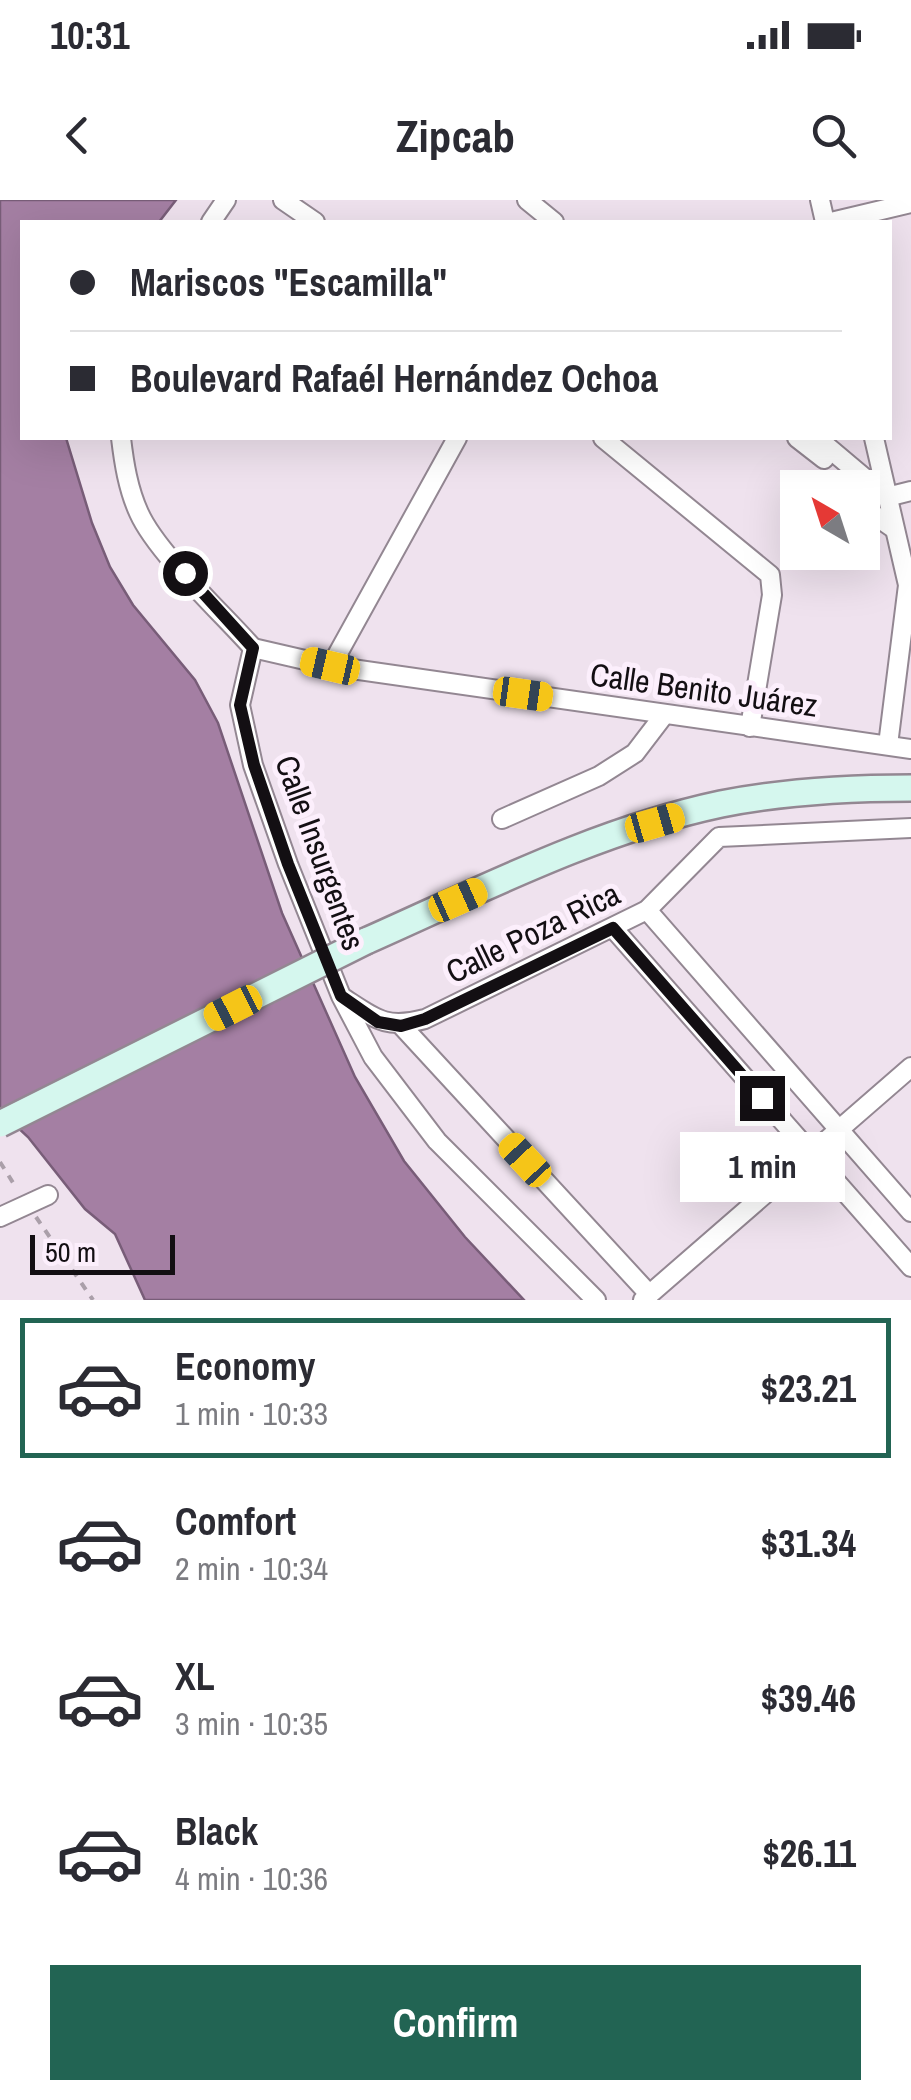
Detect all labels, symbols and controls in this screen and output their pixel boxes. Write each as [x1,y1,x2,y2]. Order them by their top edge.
text: 10:31 [50,10,130,61]
text: Zipcab [396,105,515,166]
icon: back [50,108,105,163]
icon: search [806,108,861,163]
text: Mariscos "Escamilla" [130,257,447,308]
text: Boulevard Rafaél Hernández Ochoa [130,353,658,404]
north arrow [780,470,880,570]
map controls [780,470,880,570]
route start [163,551,208,596]
car [297,645,363,687]
street label: Calle Benito Juárez [588,652,820,727]
car [491,675,555,713]
street label: Calle Insurgentes [265,750,376,956]
car [622,800,688,846]
street label: Calle Poza Rica [439,872,627,993]
car [424,874,492,926]
car [199,981,267,1035]
route end [740,1076,785,1121]
car [494,1128,556,1192]
callout: 1 min [680,1133,844,1203]
text: 1 min [728,1145,797,1188]
scale bar [30,1230,175,1274]
text: 50 m [45,1233,96,1271]
text: Economy [175,1341,315,1392]
icon: car [55,1343,145,1433]
text: $23.21 [761,1363,856,1414]
text: 1 min · 10:33 [175,1392,328,1435]
text: Comfort [175,1496,296,1547]
icon: car [55,1498,145,1588]
text: $31.34 [761,1518,856,1569]
text: 2 min · 10:34 [175,1547,328,1590]
text: XL [175,1651,215,1702]
icon: car [55,1653,145,1743]
text: $39.46 [761,1673,856,1724]
text: 3 min · 10:35 [175,1702,328,1745]
text: Black [175,1806,258,1857]
icon: car [55,1808,145,1898]
text: $26.11 [762,1828,856,1879]
text: 4 min · 10:36 [175,1857,328,1900]
button: Confirm [50,1965,861,2080]

